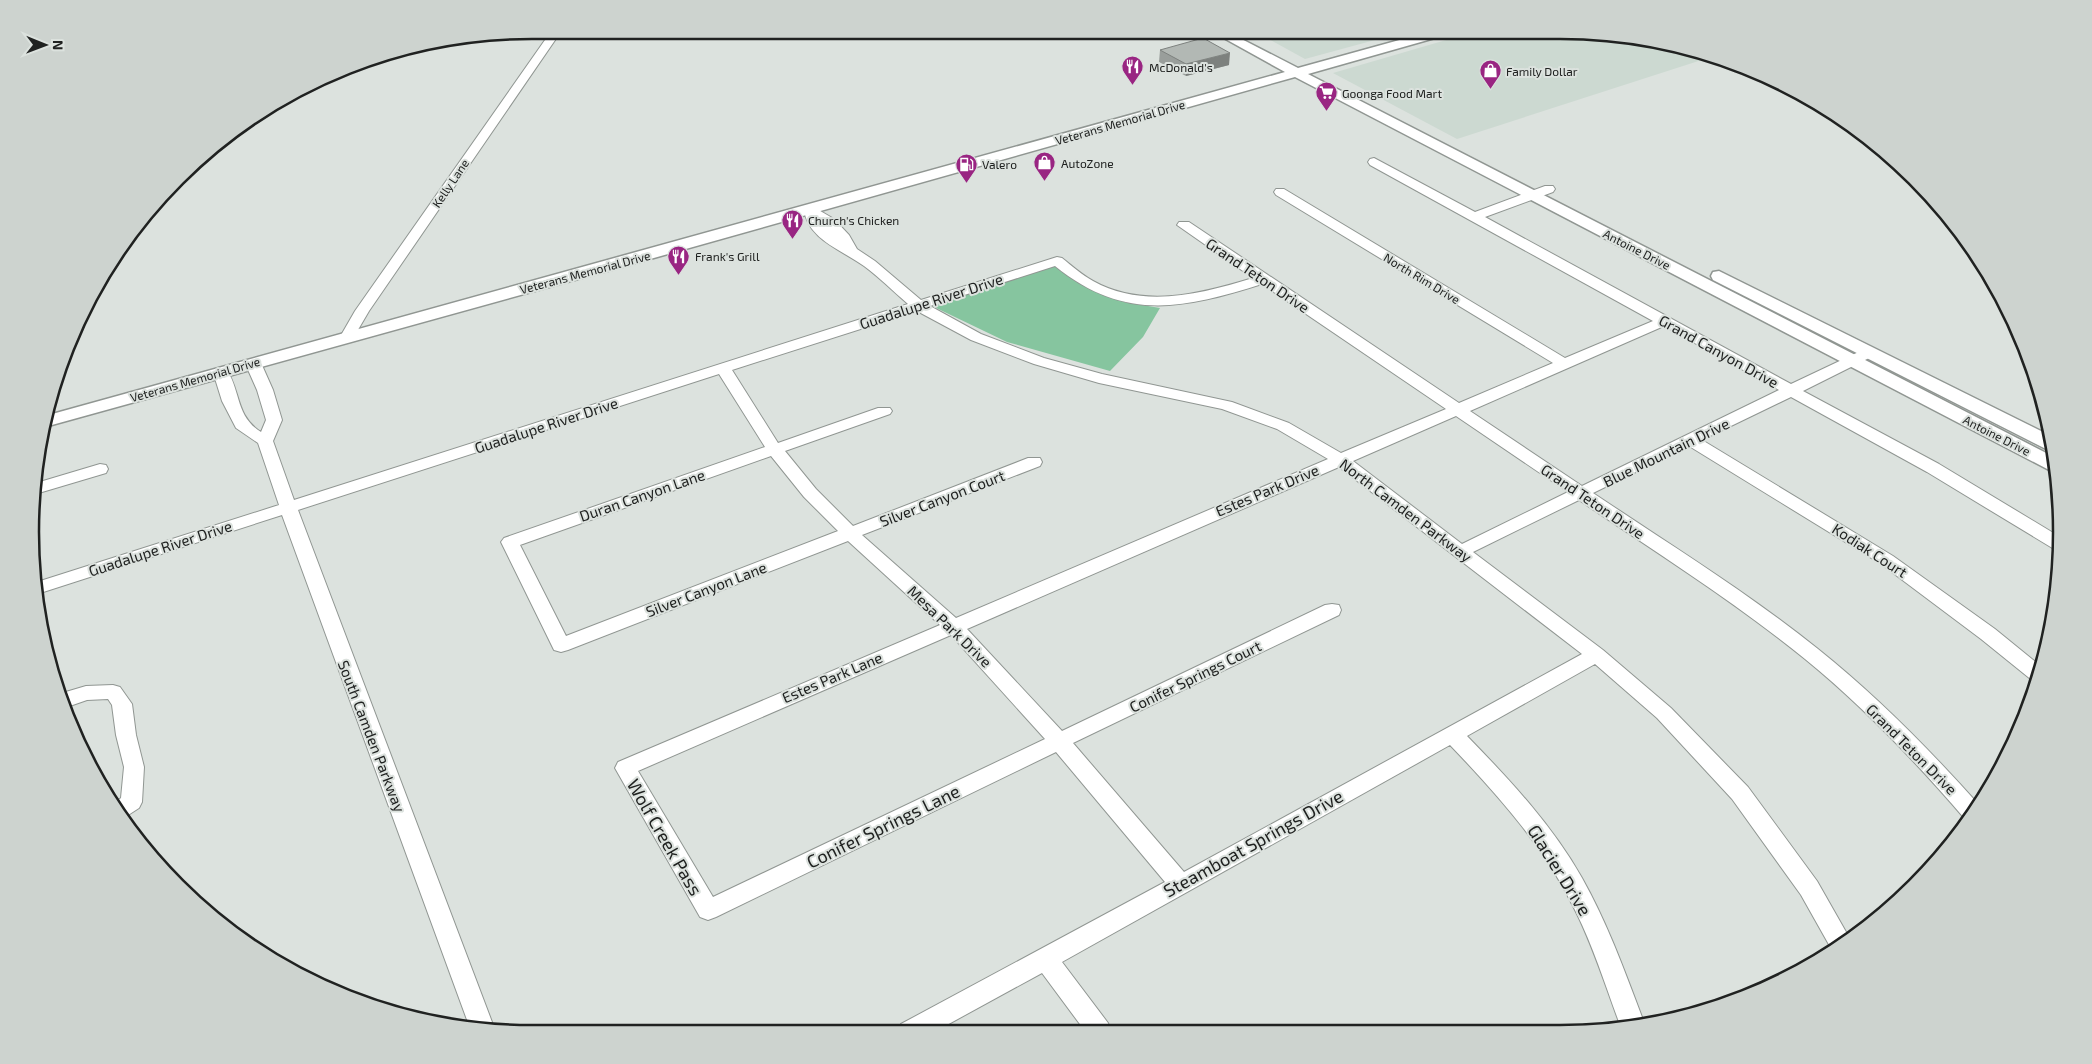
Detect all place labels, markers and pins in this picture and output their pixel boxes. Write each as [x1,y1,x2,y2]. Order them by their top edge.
restaurant icon: McDonald's [1121,55,1145,86]
shop icon: Family Dollar [1478,59,1502,90]
place label: McDonald's [1149,60,1213,74]
place label: Family Dollar [1506,64,1578,78]
supermarket icon: Goonga Food Mart [1314,81,1338,112]
place label: Goonga Food Mart [1342,86,1442,100]
shop icon: AutoZone [1033,151,1057,182]
fuel station icon: Valero [954,152,978,183]
place label: AutoZone [1061,156,1114,170]
place label: Valero [982,157,1017,171]
restaurant icon: Church's Chicken [780,208,804,239]
place label: Church's Chicken [808,213,899,227]
restaurant icon: Frank's Grill [667,244,691,275]
place label: Frank's Grill [695,249,760,263]

